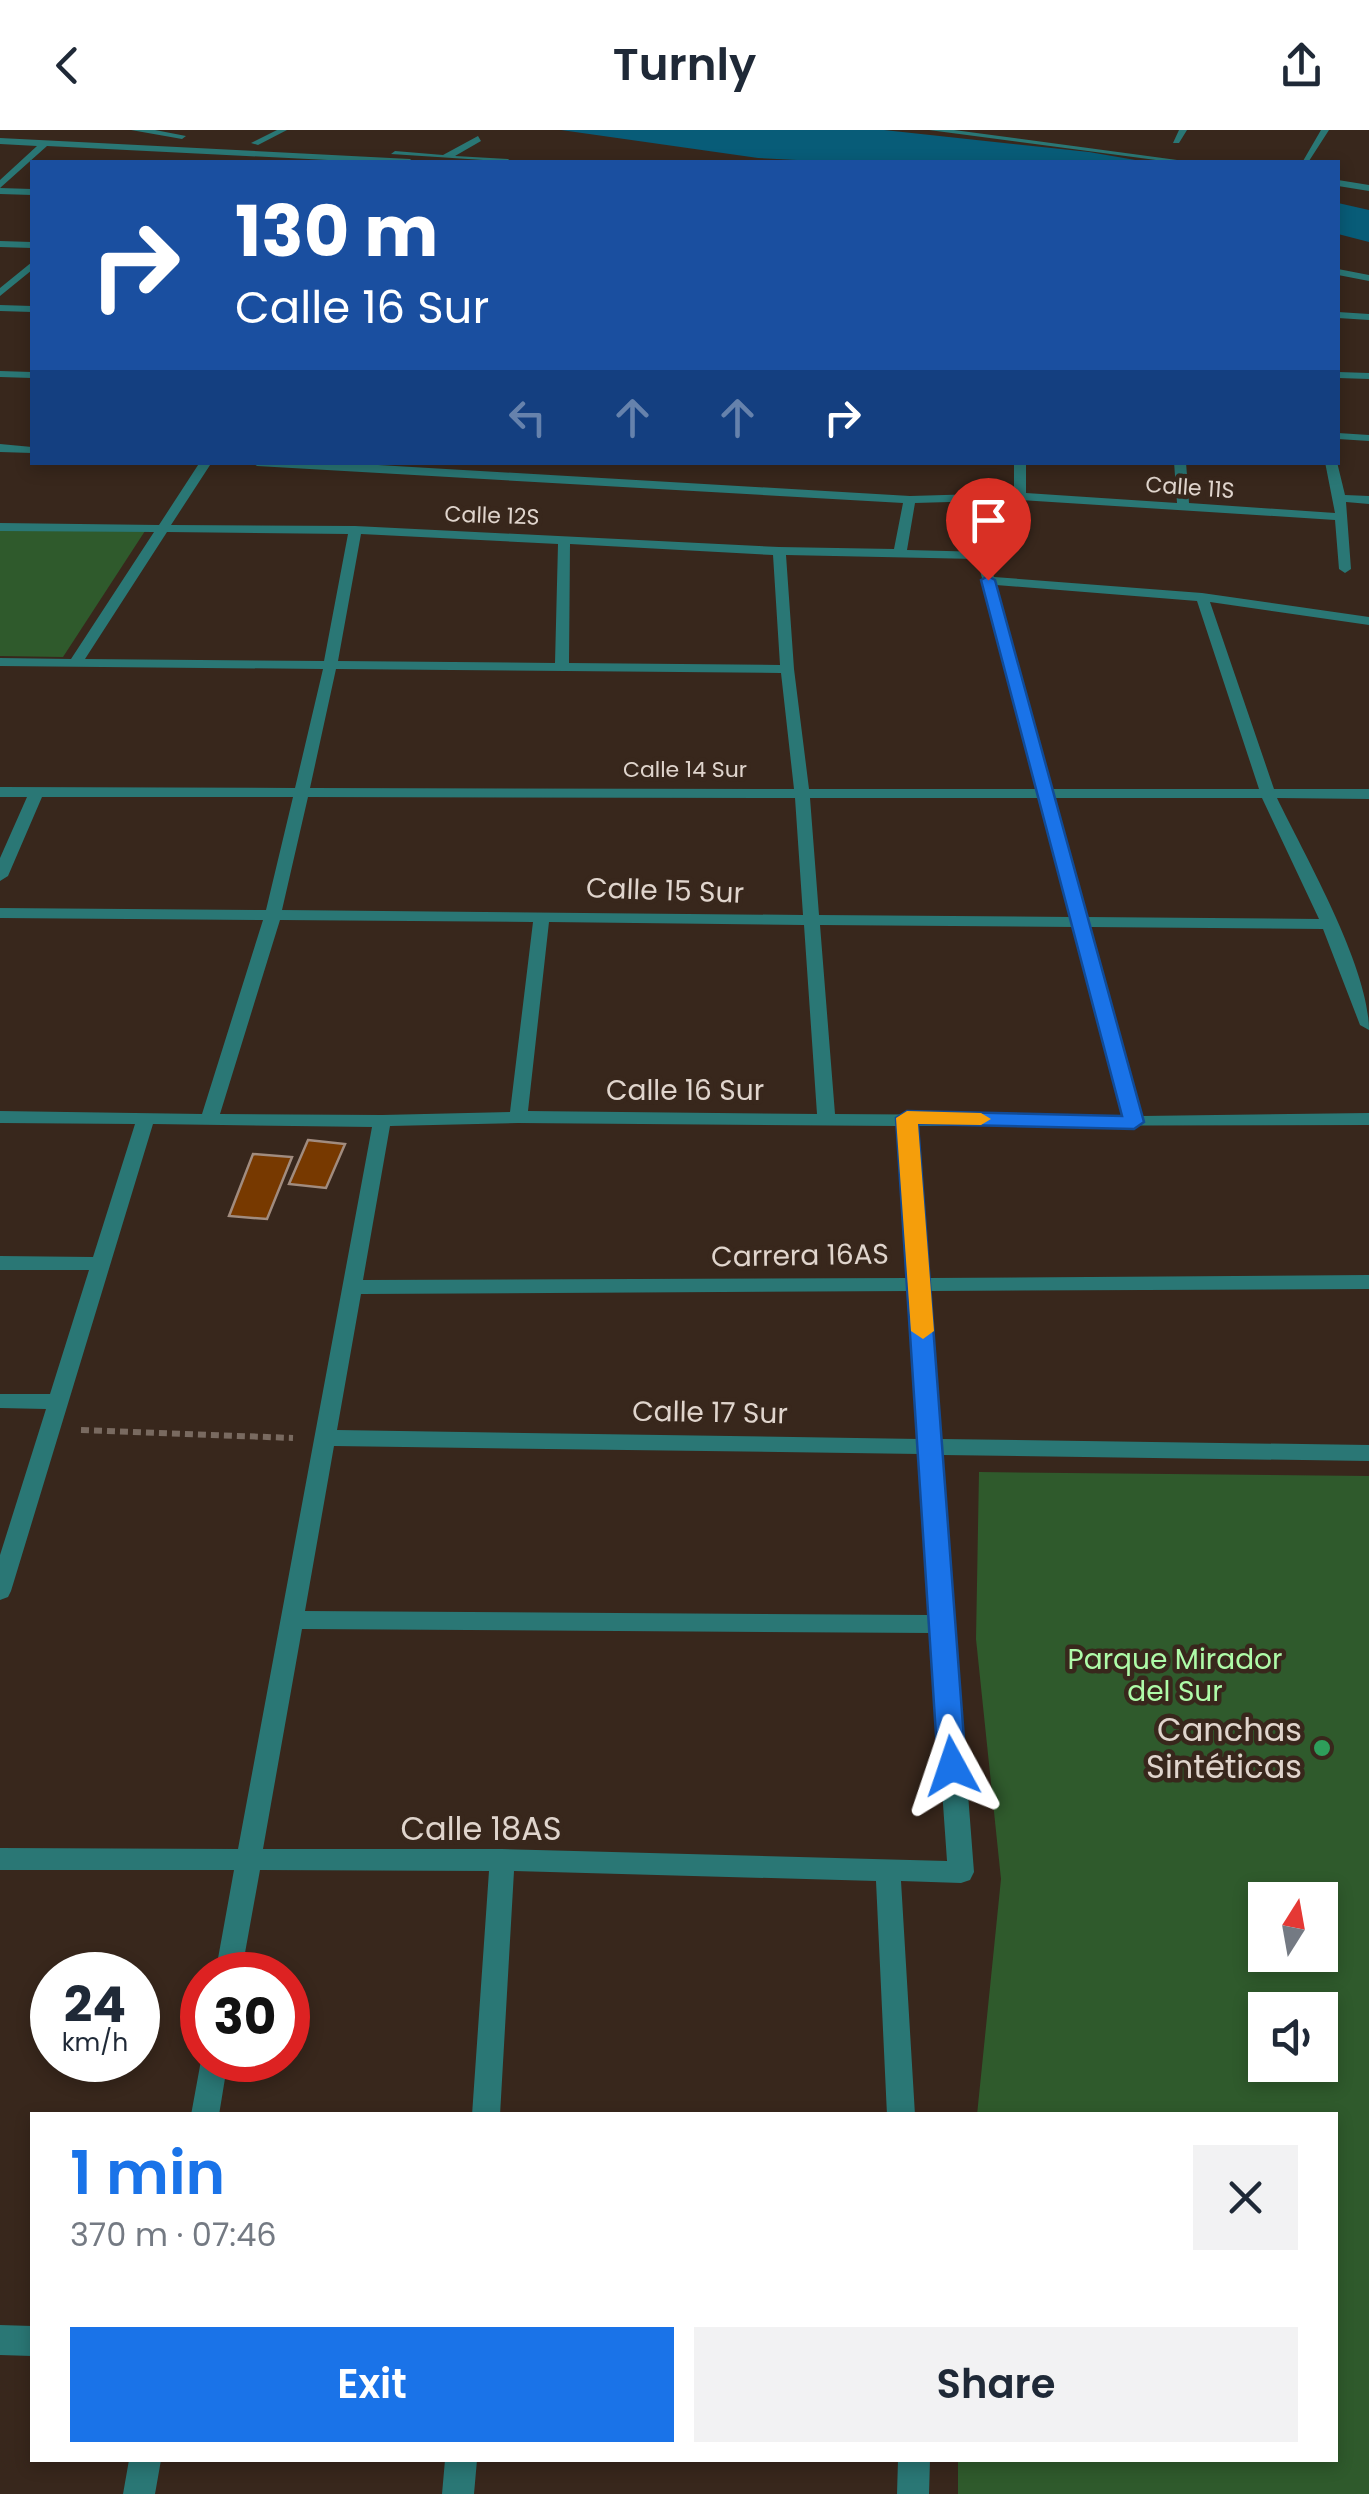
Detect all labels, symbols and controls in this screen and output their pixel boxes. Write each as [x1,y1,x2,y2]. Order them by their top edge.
text: Turnly [613,33,756,96]
icon: back [40,38,95,93]
icon: share [1274,38,1329,93]
text: 130 m [235,182,438,281]
icon: right [70,200,200,330]
text: Calle 16 Sur [235,276,489,339]
icon: left [500,390,555,445]
icon: ahead [605,390,660,445]
icon: ahead [710,390,765,445]
icon: right [815,390,870,445]
street label: Calle 11S [1144,469,1236,506]
pin [946,478,1031,581]
icon: arrive [961,493,1016,548]
street label: Calle 12S [444,498,540,533]
street label: Calle 14 Sur [623,754,747,785]
street label: Calle 15 Sur [585,868,745,913]
street label: Calle 16 Sur [606,1071,764,1110]
street label: Carrera 16AS [711,1234,889,1277]
street label: Calle 17 Sur [632,1392,788,1433]
park label: Parque Mirador del Sur [1068,1640,1282,1711]
place label: Canchas Sintéticas [1146,1707,1302,1789]
position arrow [900,1714,1004,1818]
marker: Canchas Sintéticas [1311,1737,1333,1759]
street label: Calle 18AS [400,1806,562,1851]
north arrow [1248,1882,1338,1972]
map controls [1248,1882,1338,2082]
speed limit sign: 30 [180,1952,310,2082]
text: 24 [64,1969,126,2040]
button: sound [1248,1992,1338,2082]
text: km/h [62,2025,128,2060]
text: 1 min [70,2131,225,2215]
button: close [1193,2145,1298,2250]
text: 370 m · 07:46 [70,2212,277,2257]
button: Exit [70,2327,674,2442]
button: Share [694,2327,1298,2442]

